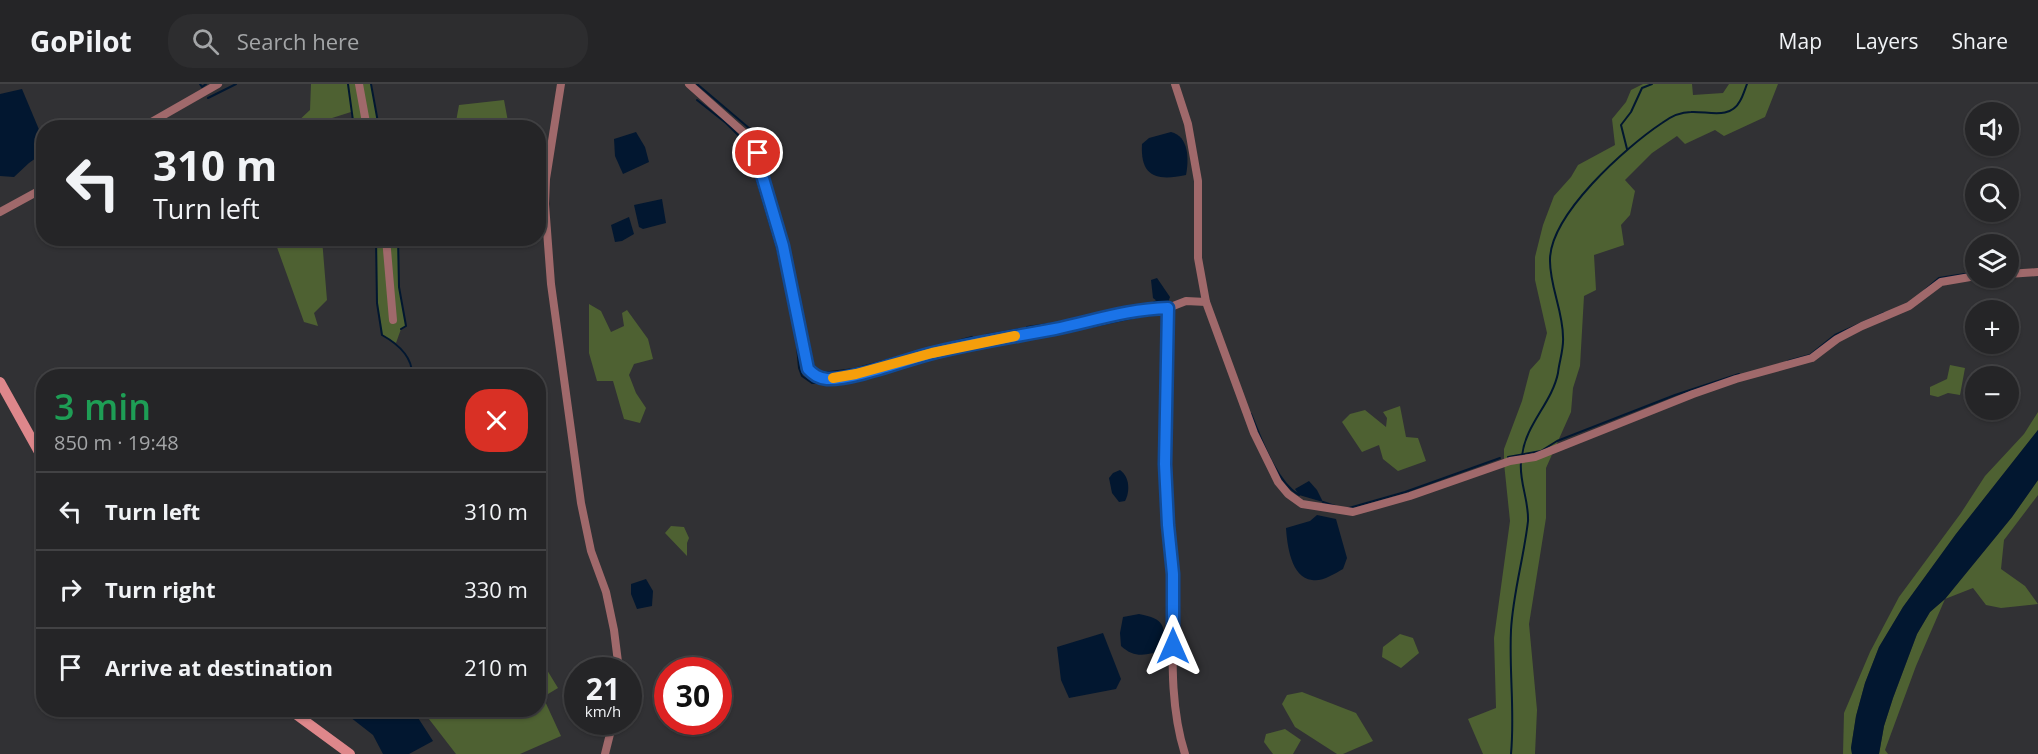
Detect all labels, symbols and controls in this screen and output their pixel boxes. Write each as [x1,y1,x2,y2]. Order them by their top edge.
search box [168,14,588,68]
text: GoPilot [30,22,132,60]
icon: search [189,25,222,58]
text: Search here [237,26,359,56]
text: Map [1779,27,1822,55]
text: Layers [1855,27,1919,55]
text: Share [1952,27,2008,55]
map controls [1965,102,2019,420]
button: sound [1965,102,2019,156]
pin [732,127,783,178]
text: 310 m [153,136,277,193]
icon: arrive [741,136,774,169]
icon: left [54,144,132,222]
button: search [1965,168,2019,222]
text: Turn left [153,190,260,227]
button: layers [1965,234,2019,288]
button: + [1965,300,2019,354]
button: − [1965,366,2019,420]
text: 3 min [54,382,151,431]
button: close [465,389,528,452]
text: 850 m · 19:48 [54,429,179,456]
icon: left [54,495,87,528]
text: Turn left [105,496,200,526]
text: 310 m [464,496,528,526]
icon: right [54,573,87,606]
text: Turn right [105,574,216,604]
text: 330 m [464,574,528,604]
position arrow [1141,614,1205,678]
icon: arrive [54,651,87,684]
text: Arrive at destination [105,652,333,682]
text: 210 m [464,652,528,682]
speed limit sign: 30 [654,657,732,735]
text: 21 [586,668,620,709]
text: km/h [585,701,621,721]

